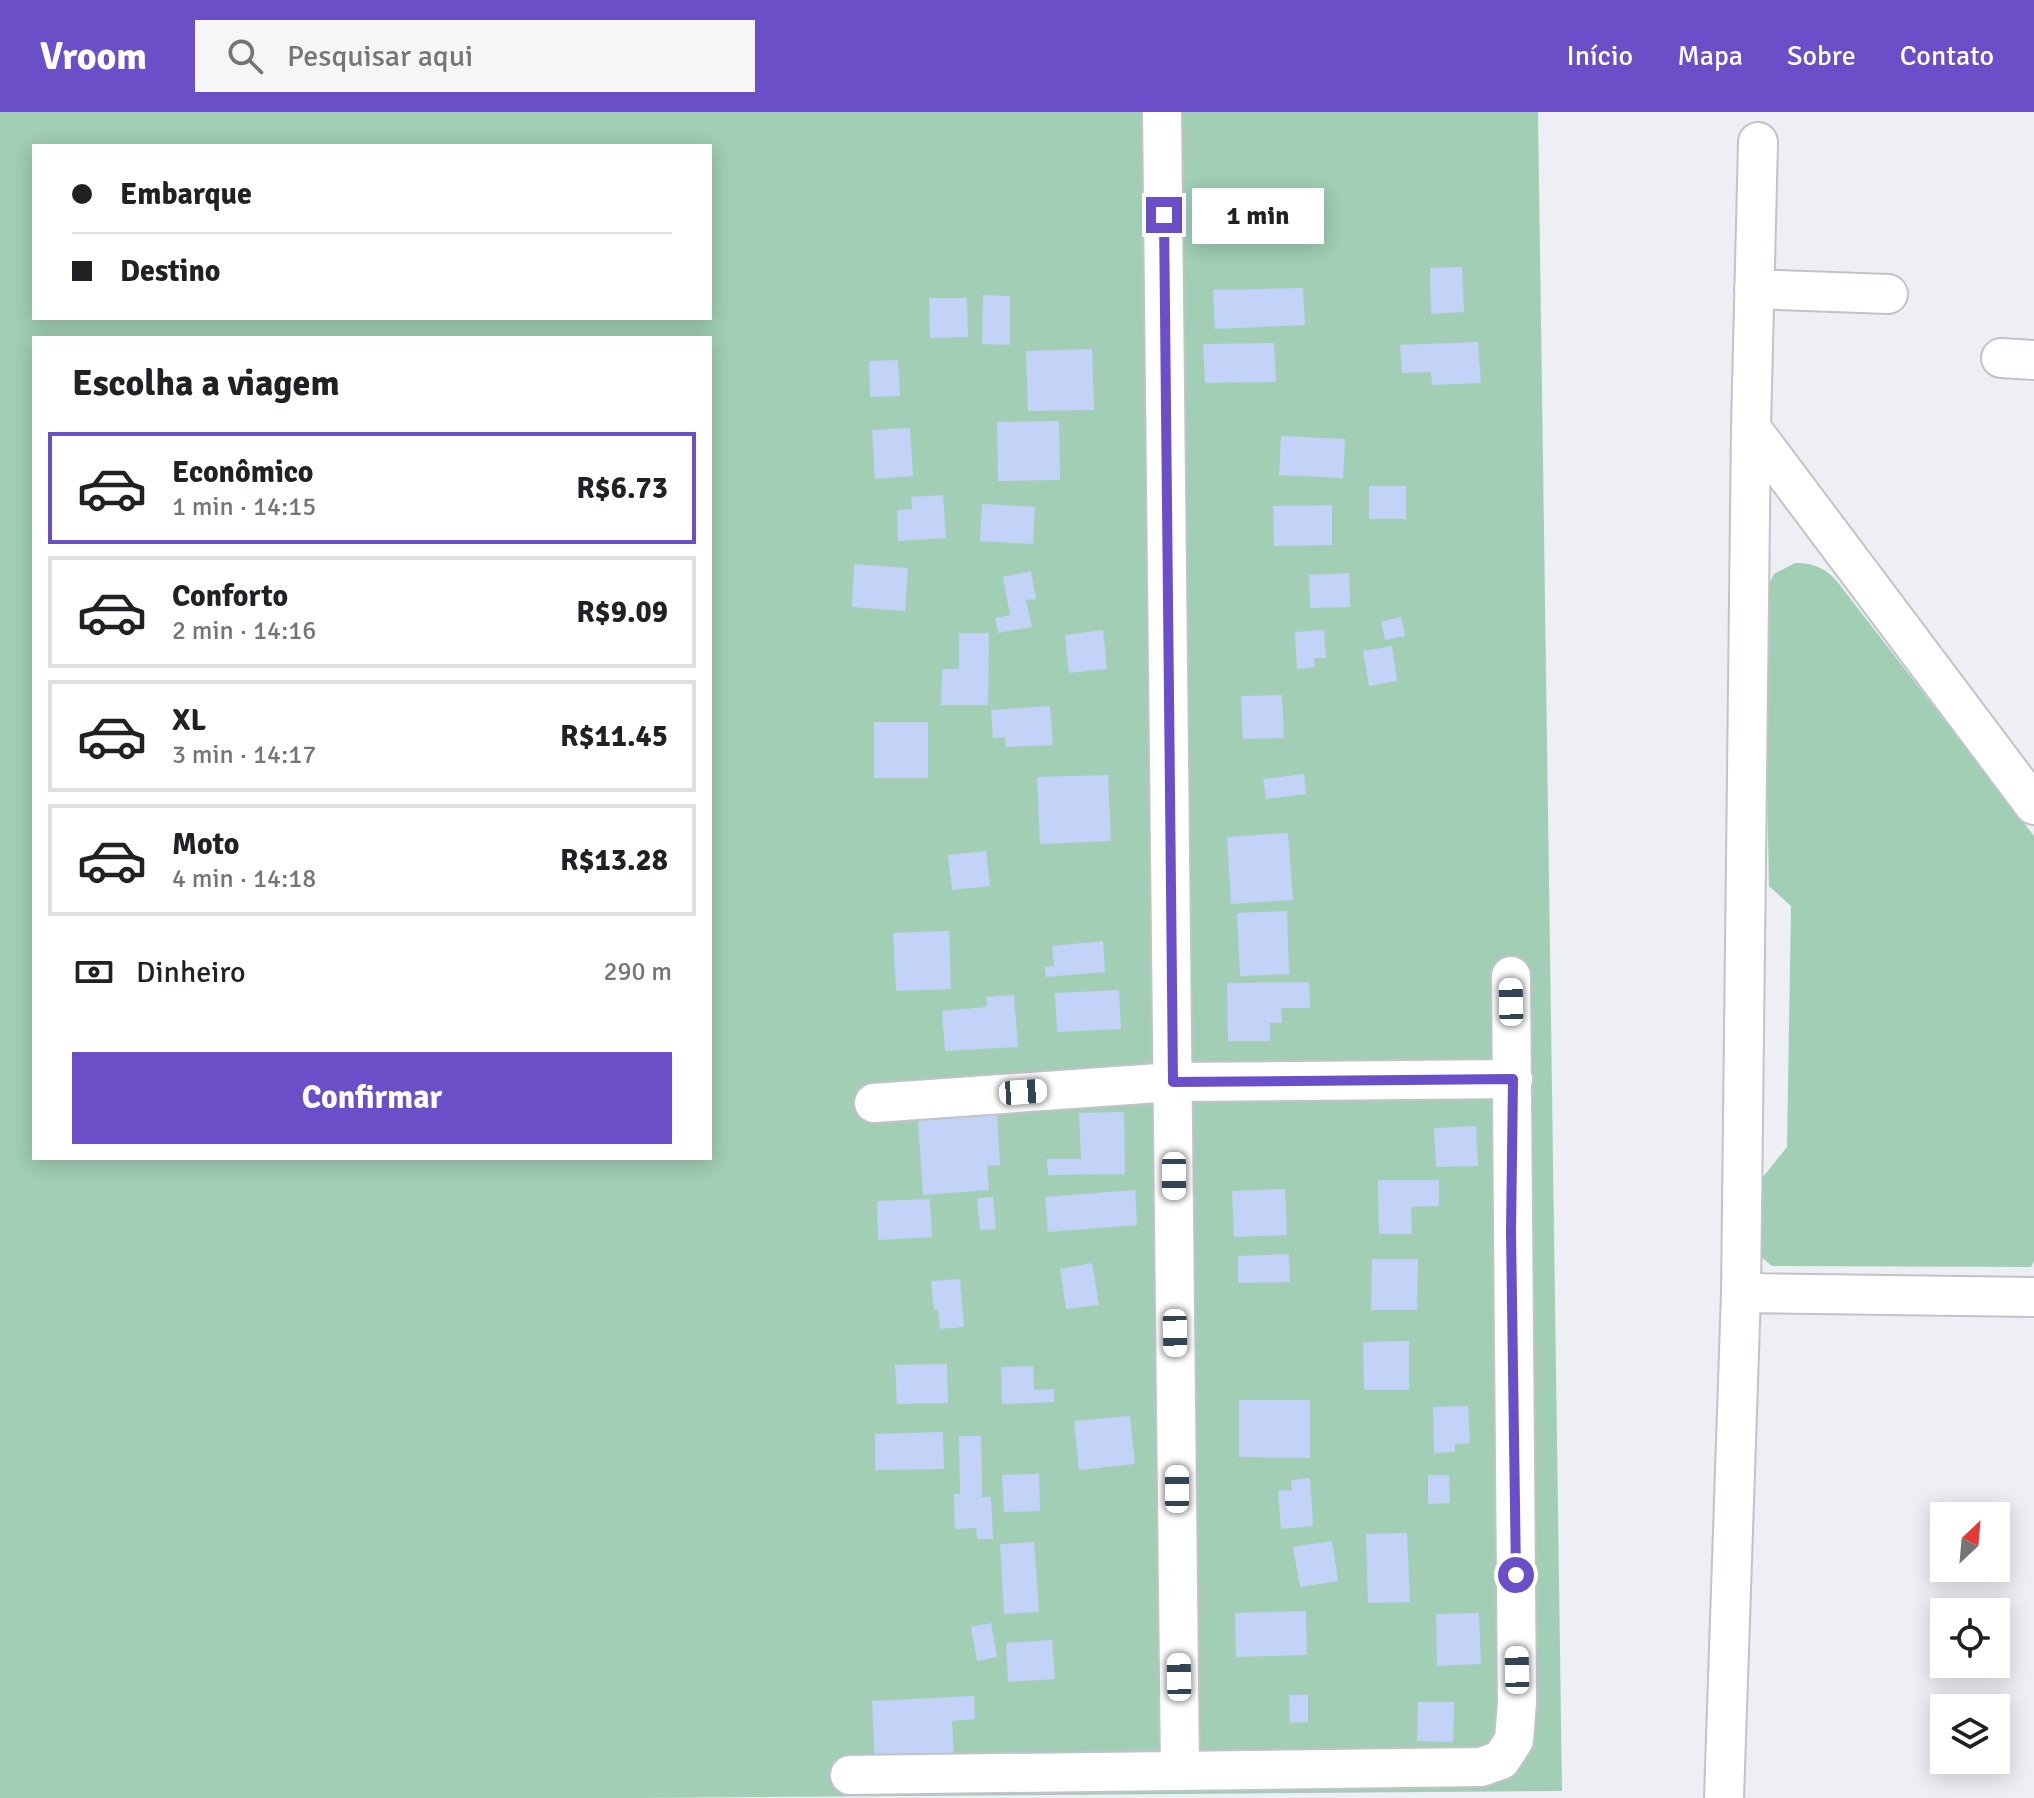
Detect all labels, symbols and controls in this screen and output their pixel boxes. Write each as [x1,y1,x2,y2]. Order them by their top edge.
search box [195,20,755,92]
text: Vroom [40,33,147,80]
icon: search [223,34,267,78]
text: Pesquisar aqui [287,38,473,75]
text: Início [1566,39,1633,73]
text: Mapa [1677,39,1743,73]
text: Sobre [1787,39,1856,73]
text: Contato [1900,39,1994,73]
text: Embarque [120,176,252,213]
callout: 1 min [1192,187,1324,243]
route end [1146,197,1182,233]
text: 1 min [1227,200,1289,232]
text: Destino [120,253,221,290]
text: Escolha a viagem [72,361,340,406]
icon: car [76,452,148,524]
text: Econômico [172,454,314,491]
text: R$6.73 [576,470,668,507]
text: 1 min · 14:15 [172,491,316,523]
icon: car [76,576,148,648]
text: Conforto [172,578,288,615]
text: R$9.09 [576,594,668,631]
text: 2 min · 14:16 [172,615,316,647]
icon: car [76,700,148,772]
text: XL [172,702,206,739]
text: R$11.45 [560,718,668,755]
text: 3 min · 14:17 [172,739,316,771]
icon: car [76,824,148,896]
text: Moto [172,826,239,863]
text: R$13.28 [560,842,668,879]
text: 4 min · 14:18 [172,863,316,895]
icon: cash [72,950,116,994]
text: Dinheiro [136,954,246,991]
text: 290 m [603,956,672,988]
car [1499,978,1523,1026]
button: Confirmar [72,1052,672,1144]
car [998,1078,1048,1106]
car [1162,1152,1186,1200]
car [1163,1309,1187,1357]
car [1165,1465,1189,1513]
north arrow [1930,1502,2010,1582]
map controls [1930,1502,2010,1774]
route start [1498,1557,1534,1593]
button: locate [1930,1598,2010,1678]
car [1505,1646,1529,1694]
car [1167,1653,1191,1701]
button: layers [1930,1694,2010,1774]

